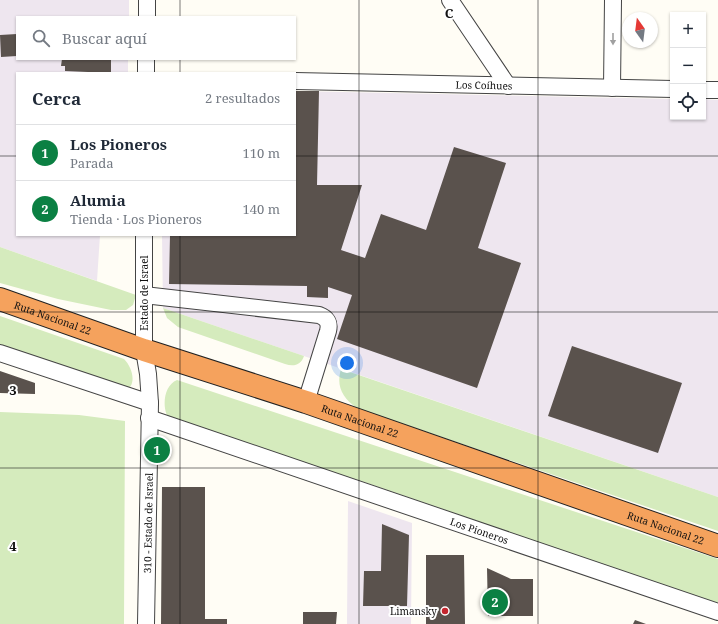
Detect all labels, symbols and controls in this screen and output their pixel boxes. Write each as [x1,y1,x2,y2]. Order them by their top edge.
text: C [445,4,454,22]
north arrow [622,12,658,48]
map controls [670,12,706,120]
button: + [670,12,706,48]
search box [16,16,296,60]
icon: search [30,27,52,49]
text: Buscar aquí [62,28,147,48]
one-way arrow [610,33,616,46]
button: − [670,48,706,84]
street label: Los Coíhues [455,77,513,93]
button: locate [670,84,706,120]
text: Cerca [32,87,81,110]
text: 2 resultados [205,89,280,107]
text: Los Pioneros [70,134,167,154]
text: 1 [41,144,49,162]
text: 110 m [243,144,280,162]
text: Parada [70,154,114,172]
text: Alumia [70,190,126,210]
text: 2 [41,200,49,218]
text: 140 m [243,200,280,218]
text: Tienda · Los Pioneros [70,210,202,228]
street label: Estado de Israel [137,255,151,331]
street label: Ruta Nacional 22 [12,298,93,338]
your location [337,353,357,373]
text: 3 [9,381,17,399]
street label: Ruta Nacional 22 [319,401,400,441]
pin: 1 [144,435,170,465]
street label: 310 - Estado de Israel [140,473,156,573]
street label: Ruta Nacional 22 [625,508,706,548]
street label: Los Pioneros [448,514,511,547]
text: 4 [9,537,17,555]
pin: 2 [482,587,508,617]
place label: Limansky [390,604,437,618]
marker: Limansky [440,606,450,616]

